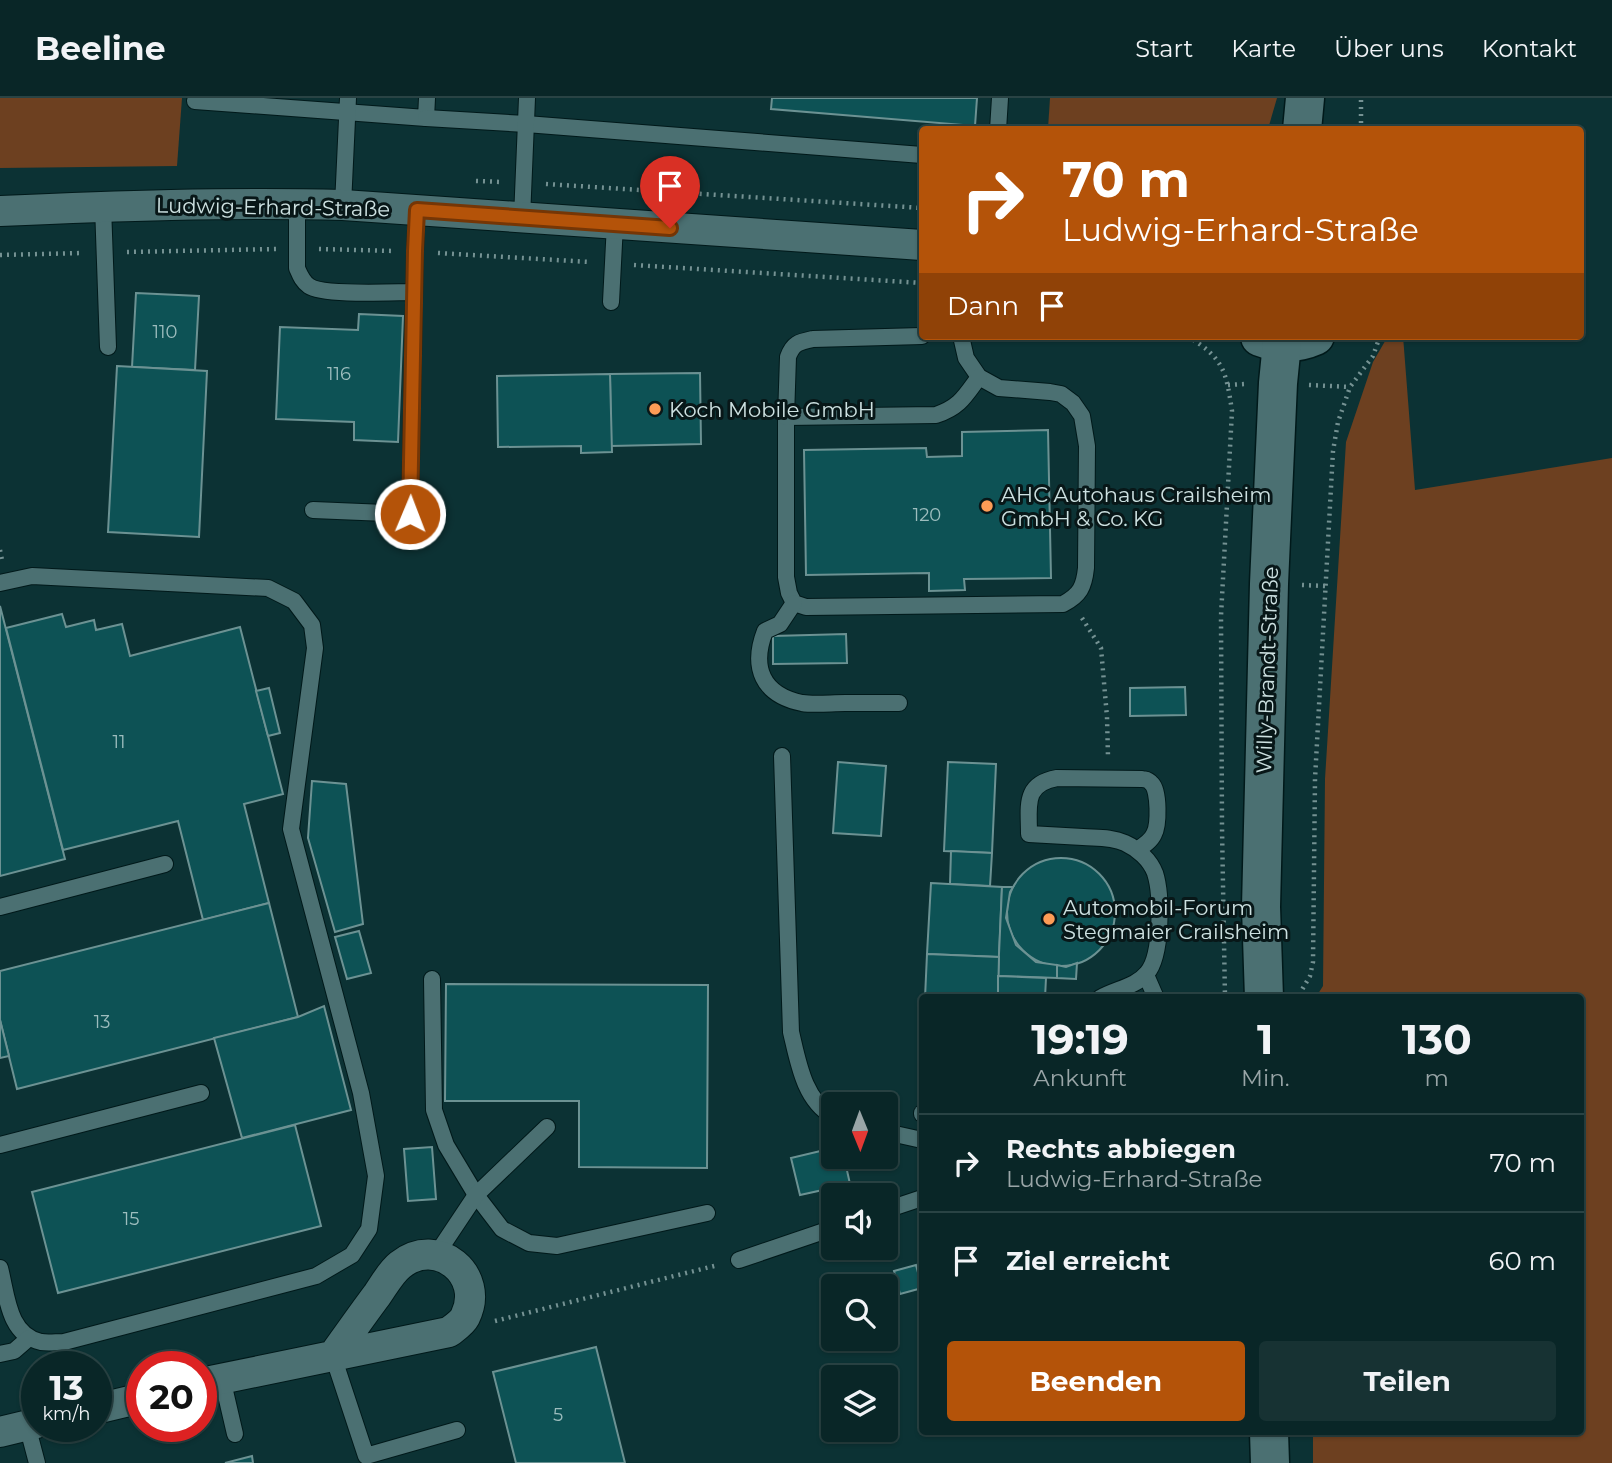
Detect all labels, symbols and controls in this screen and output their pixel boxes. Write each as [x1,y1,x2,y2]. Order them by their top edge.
text: Beeline [35,28,166,68]
text: Start [1135,34,1193,63]
text: Karte [1231,34,1296,63]
text: Über uns [1334,34,1444,63]
text: Kontakt [1482,34,1577,63]
text: 70 m [1062,150,1190,209]
icon: right [947,154,1038,245]
pin [640,156,700,228]
icon: arrive [651,167,689,205]
street label: Ludwig-Erhard-Straße [156,192,390,222]
text: Ludwig-Erhard-Straße [1062,210,1419,249]
icon: arrive [1033,287,1071,325]
text: Dann [947,290,1019,322]
house number: 110 [153,321,177,343]
house number: 116 [327,363,351,385]
place label: Koch Mobile GmbH [669,397,875,422]
marker: Koch Mobile GmbH [647,401,663,417]
position arrow [373,477,447,551]
place label: AHC Autohaus Crailsheim GmbH & Co. KG [1001,482,1271,531]
marker: AHC Autohaus Crailsheim GmbH & Co. KG [979,498,995,514]
house number: 120 [913,504,941,526]
street label: Willy-Brandt-Straße [1251,566,1283,774]
house number: 11 [113,731,126,753]
place label: Automobil-Forum Stegmaier Crailsheim [1063,895,1289,944]
marker: Automobil-Forum Stegmaier Crailsheim [1041,911,1057,927]
house number: 13 [94,1011,110,1033]
text: 19:19 [1031,1013,1129,1065]
text: 1 [1257,1013,1274,1065]
text: 130 [1402,1013,1472,1065]
text: Ankunft [1033,1064,1127,1092]
text: Min. [1241,1064,1290,1092]
text: m [1425,1064,1449,1092]
north arrow [821,1092,898,1169]
map controls [821,1092,898,1442]
text: Rechts abbiegen [1006,1133,1236,1165]
icon: right [947,1144,985,1182]
text: 70 m [1490,1147,1556,1179]
text: Ludwig-Erhard-Straße [1006,1165,1262,1193]
button: sound [821,1183,898,1260]
house number: 15 [123,1208,139,1230]
icon: arrive [947,1242,985,1280]
text: Ziel erreicht [1006,1245,1170,1277]
text: 60 m [1489,1245,1556,1277]
button: search [821,1274,898,1351]
button: Beenden [947,1341,1245,1421]
button: Teilen [1259,1341,1556,1421]
speed limit sign: 20 [126,1351,217,1442]
button: layers [821,1365,898,1442]
text: 13 [49,1366,84,1409]
text: km/h [42,1403,91,1425]
house number: 5 [553,1404,563,1426]

